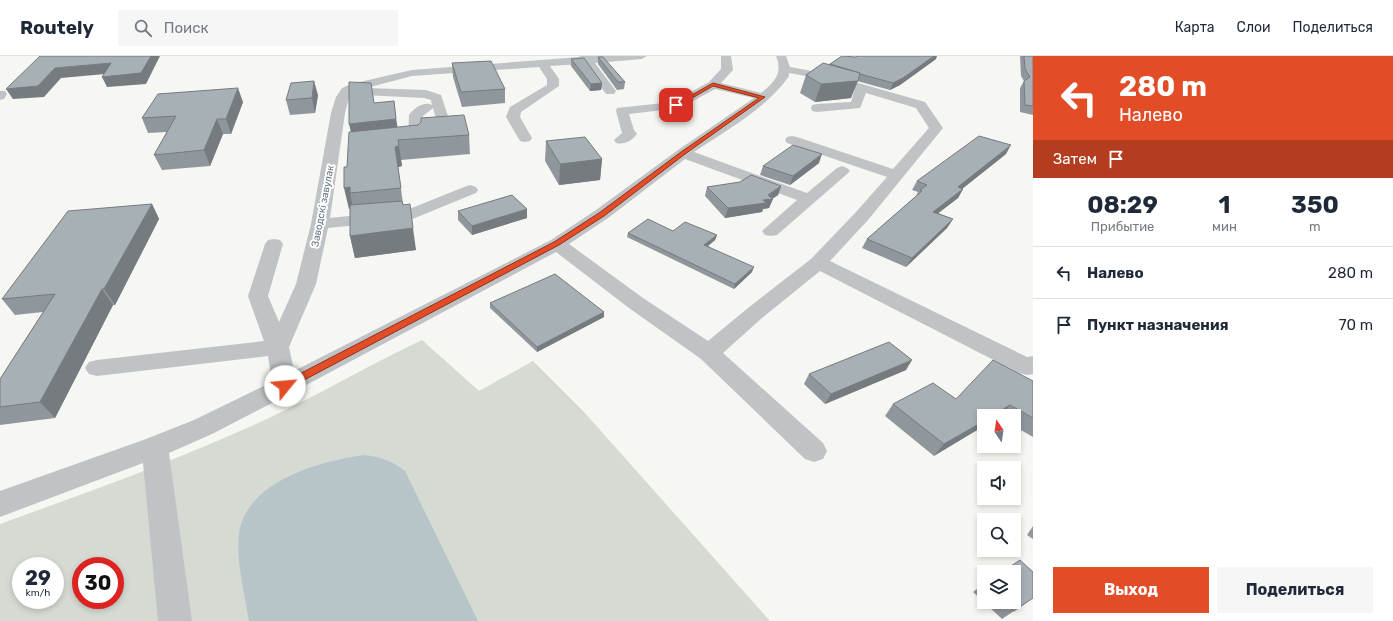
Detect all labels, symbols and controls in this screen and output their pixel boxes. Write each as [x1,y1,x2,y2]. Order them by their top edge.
search box [118,10,398,46]
text: Routely [20,16,94,39]
icon: search [132,17,154,39]
text: Поиск [164,19,209,37]
text: Карта [1175,19,1215,36]
text: Слои [1237,19,1271,36]
text: Поделиться [1293,19,1373,36]
text: 280 m [1119,70,1207,103]
icon: left [1053,72,1105,124]
pin [659,88,693,122]
icon: arrive [665,94,687,116]
text: Налево [1119,104,1183,126]
icon: arrive [1105,148,1127,170]
text: Затем [1053,150,1097,168]
street label: Заводскі завулак [309,164,337,248]
text: 08:29 [1087,191,1158,219]
text: 1 [1218,191,1230,219]
text: 350 [1291,191,1339,219]
text: Прибытие [1091,219,1154,234]
text: мин [1212,219,1237,234]
text: m [1309,219,1321,234]
icon: left [1053,262,1075,284]
text: Налево [1087,264,1144,282]
text: 280 m [1328,264,1373,282]
icon: arrive [1053,314,1075,336]
text: Пункт назначения [1087,316,1229,334]
text: 70 m [1339,316,1373,334]
position arrow [264,365,306,407]
north arrow [977,409,1021,453]
map controls [977,409,1021,609]
button: sound [977,461,1021,505]
button: search [977,513,1021,557]
speed limit sign: 30 [72,557,124,609]
button: layers [977,565,1021,609]
text: 29 [25,566,51,590]
button: Выход [1053,567,1209,613]
button: Поделиться [1217,567,1373,613]
text: km/h [26,587,50,599]

